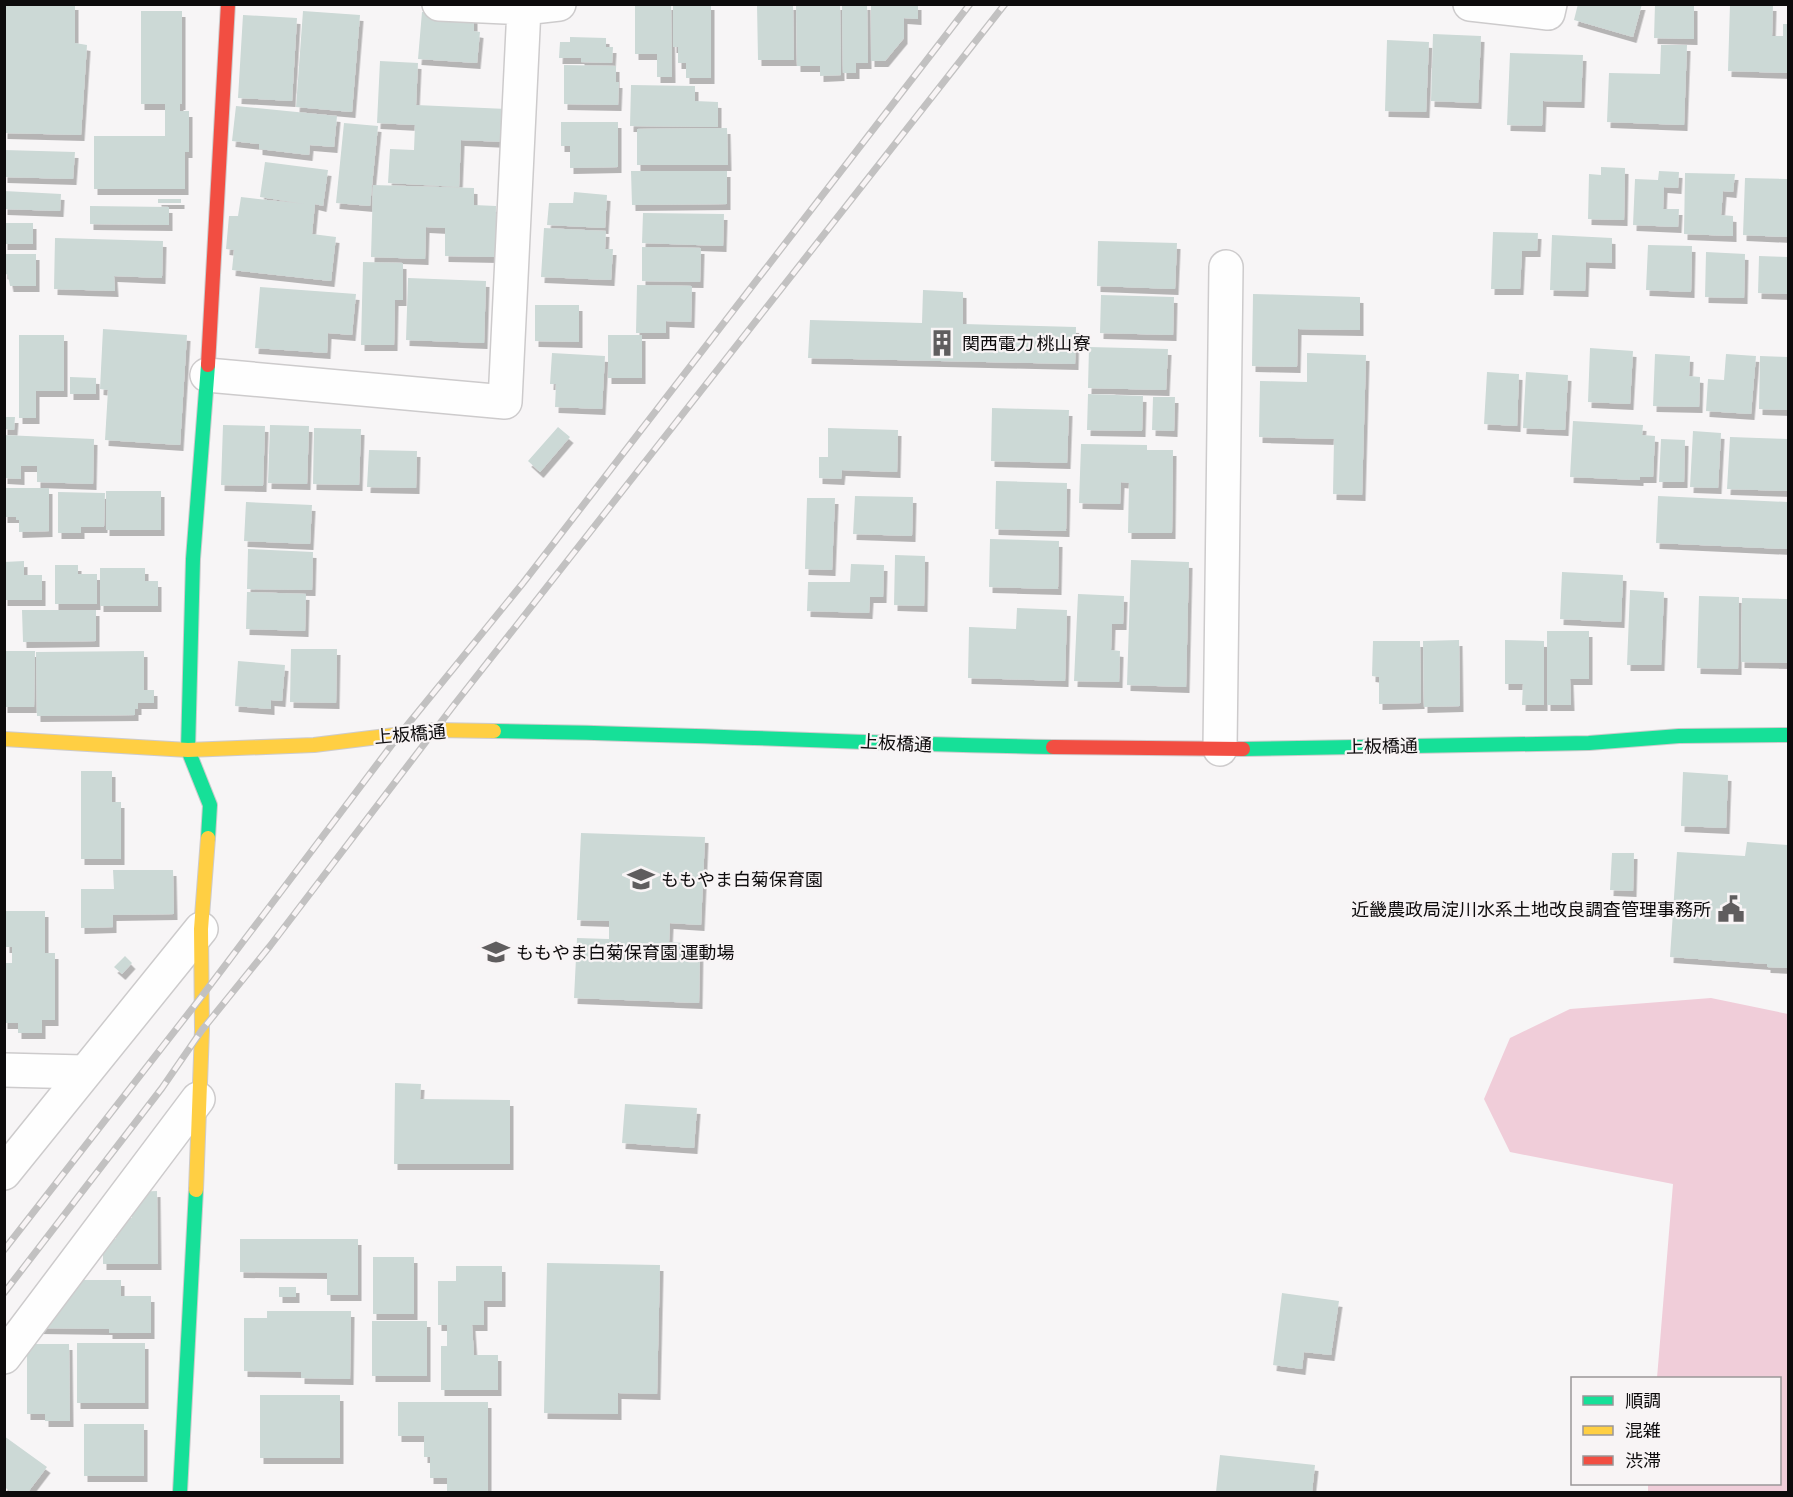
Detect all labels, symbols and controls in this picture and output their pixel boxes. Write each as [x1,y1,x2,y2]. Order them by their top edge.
building icon: 関西電力 桃山寮 [927,328,957,358]
place label: 関西電力 桃山寮 [962,333,1090,354]
street label: 上板橋通 [373,720,447,748]
street label: 上板橋通 [859,731,933,755]
street label: 上板橋通 [1346,735,1418,757]
school or university icon: ももやま白菊保育園 [626,864,656,894]
place label: ももやま白菊保育園 [661,869,823,890]
public building icon: 近畿農政局淀川水系土地改良調査管理事務所 [1716,894,1746,924]
place label: 近畿農政局淀川水系土地改良調査管理事務所 [1351,899,1711,920]
school or university icon: ももやま白菊保育園 運動場 [481,937,511,967]
place label: ももやま白菊保育園 運動場 [516,942,734,963]
legend [1571,1377,1781,1485]
text: 順調 [1625,1390,1661,1411]
text: 混雑 [1625,1420,1661,1441]
text: 渋滞 [1625,1450,1661,1471]

